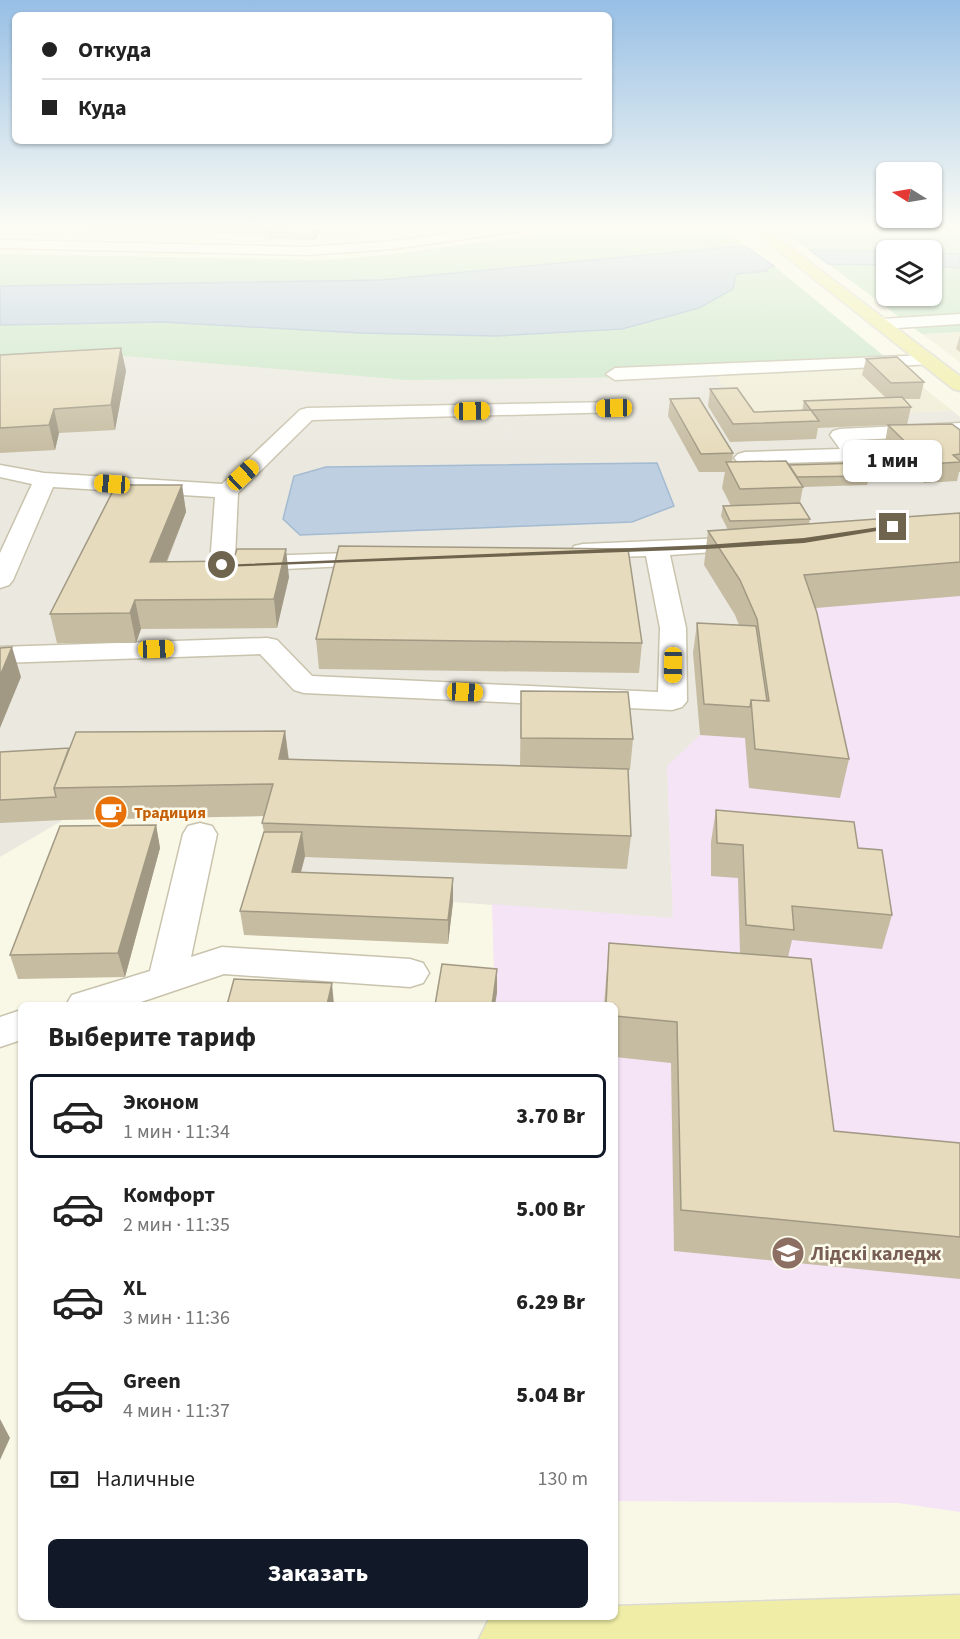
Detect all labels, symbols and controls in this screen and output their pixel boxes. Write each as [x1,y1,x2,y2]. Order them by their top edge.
text: Откуда [78,34,151,66]
text: Куда [78,92,127,124]
north arrow [876,162,942,228]
map controls [876,162,942,306]
button: layers [876,240,942,306]
car [596,399,632,417]
car [454,402,490,420]
callout: 1 мин [844,440,942,482]
text: 1 мин [867,447,918,475]
car [224,456,262,494]
car [93,474,131,494]
route end [879,513,906,540]
route start [208,551,235,578]
car [138,639,174,659]
car [664,647,682,683]
car [447,682,483,702]
cafe icon: Традиция [93,794,129,830]
place label: Традиция [134,802,206,824]
text: Выберите тариф [48,1018,256,1057]
text: Эконом [123,1086,199,1118]
icon: car [51,1089,105,1143]
text: 3.70 Br [516,1100,585,1132]
text: 1 мин · 11:34 [123,1118,230,1146]
text: Комфорт [123,1179,215,1211]
icon: car [51,1182,105,1236]
text: 5.00 Br [516,1193,585,1225]
text: 2 мин · 11:35 [123,1211,230,1239]
school or university icon: Лідскі каледж [770,1235,806,1271]
place label: Лідскі каледж [810,1240,942,1268]
text: XL [123,1272,147,1304]
icon: car [51,1275,105,1329]
text: 6.29 Br [516,1286,585,1318]
text: 3 мин · 11:36 [123,1304,230,1332]
text: Green [123,1365,181,1397]
icon: car [51,1368,105,1422]
text: 5.04 Br [516,1379,585,1411]
text: 4 мин · 11:37 [123,1397,230,1425]
icon: cash [48,1463,81,1496]
text: Наличные [96,1463,195,1495]
text: 130 m [538,1465,588,1493]
button: Заказать [48,1539,588,1608]

